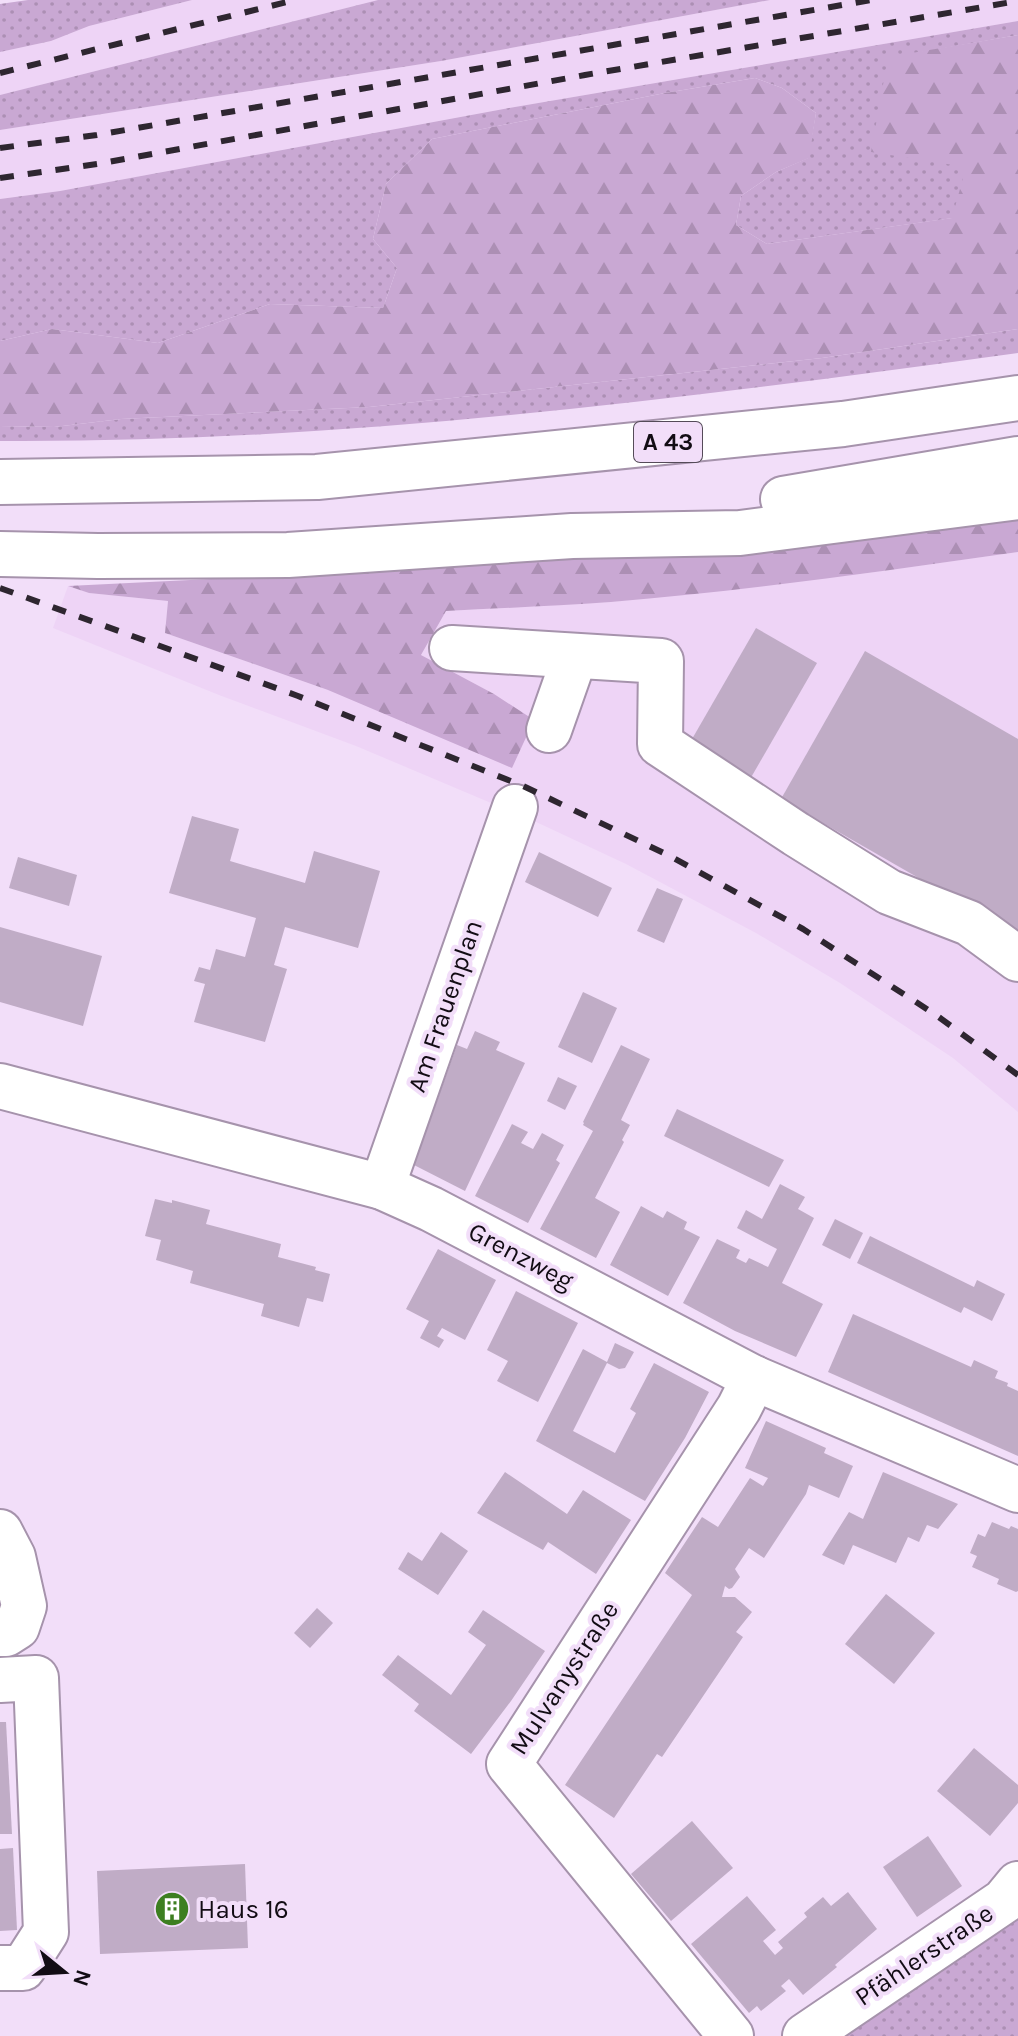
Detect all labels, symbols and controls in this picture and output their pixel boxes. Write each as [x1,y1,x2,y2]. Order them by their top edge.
road number: A 43 [634,422,702,462]
street label: Am Frauenplan [401,916,489,1096]
street label: Grenzweg [463,1215,579,1297]
street label: Mulvanystraße [503,1595,625,1761]
building icon: Haus 16 [153,1890,191,1928]
place label: Haus 16 [198,1894,289,1925]
street label: Pfählerstraße [849,1897,999,2013]
north arrow [24,1932,104,2012]
text: N [67,1966,97,1989]

